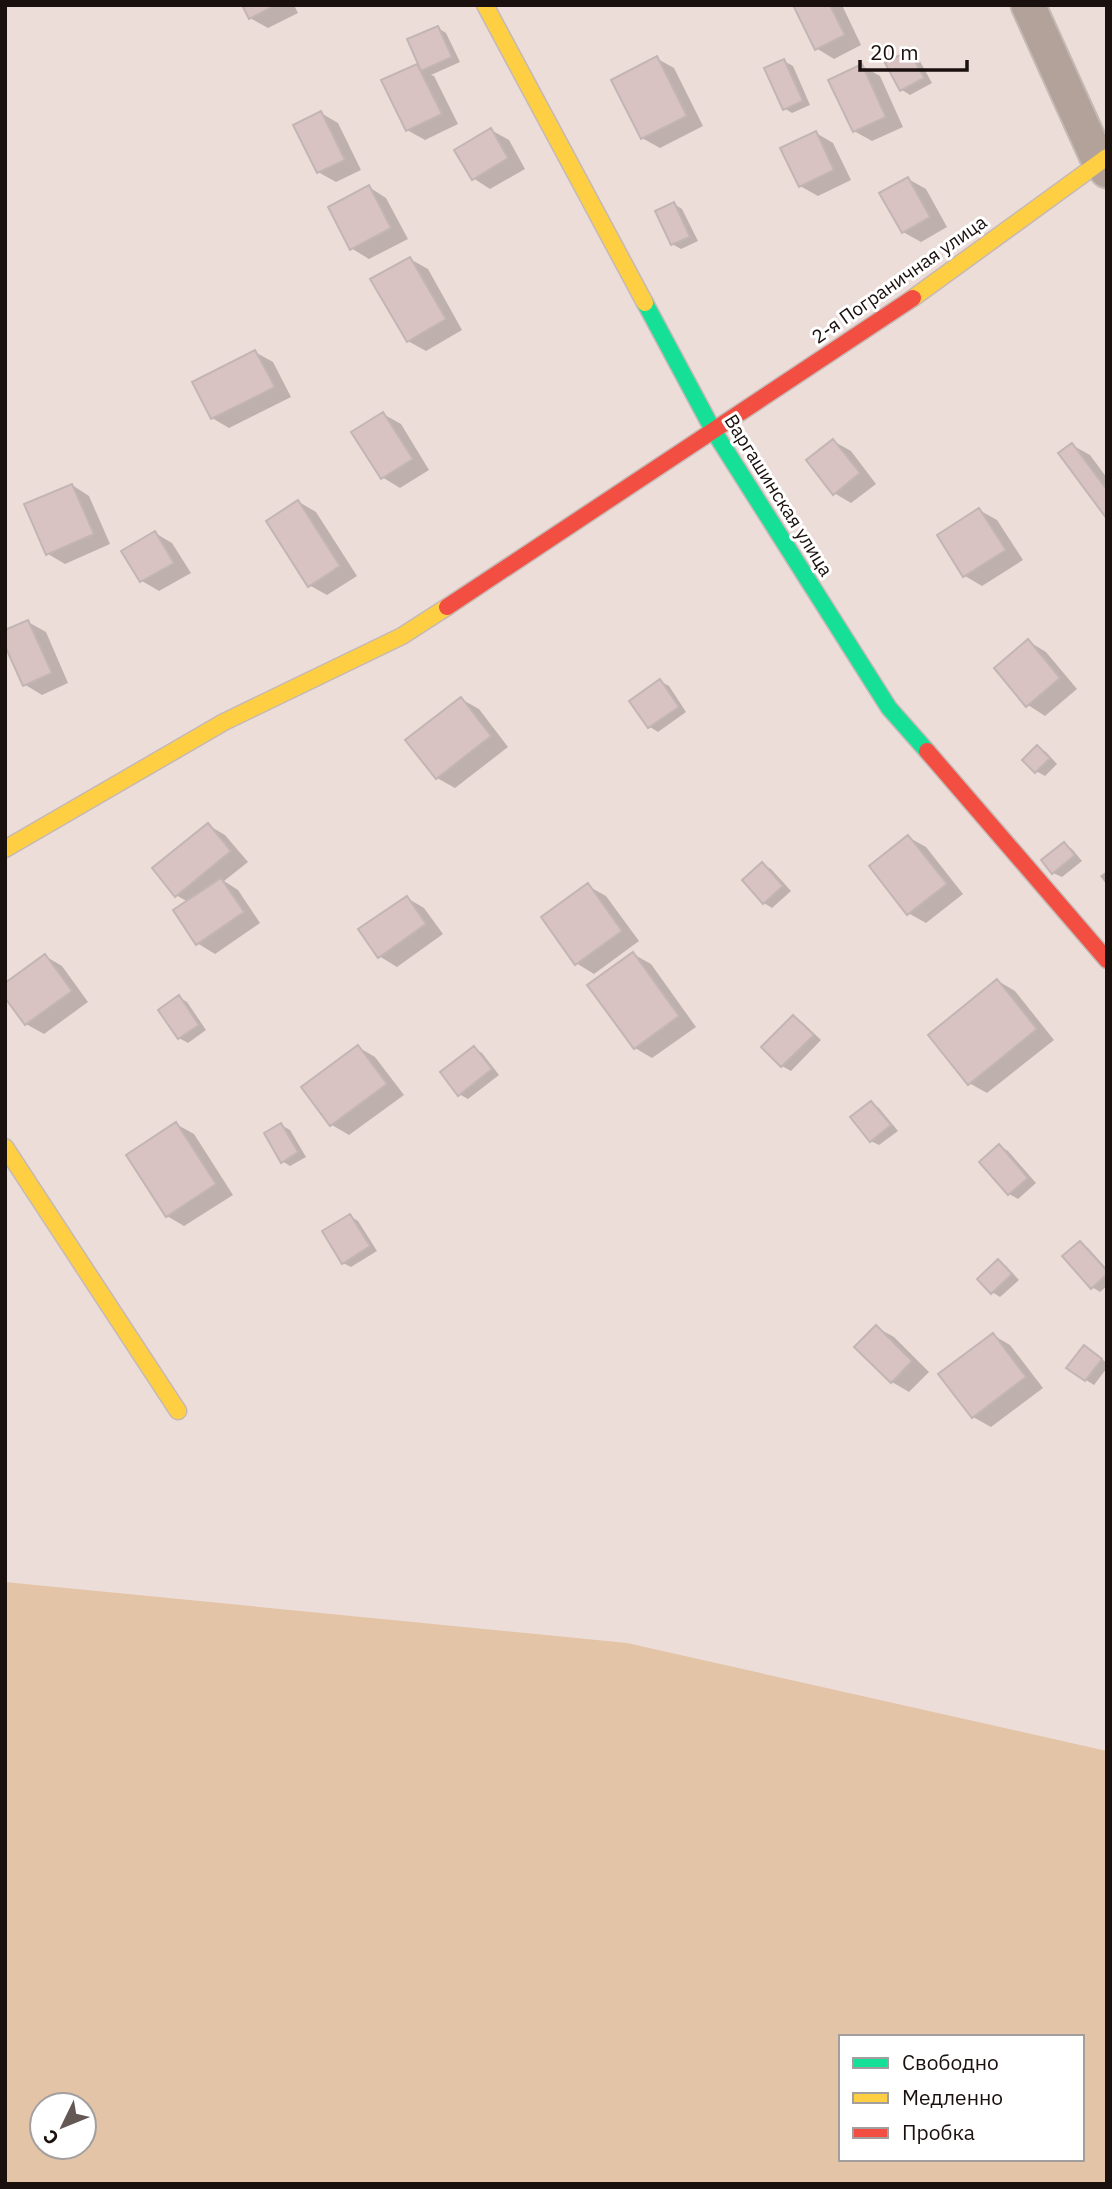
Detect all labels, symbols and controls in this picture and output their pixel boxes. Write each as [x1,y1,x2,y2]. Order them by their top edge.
scale bar [860,28,967,72]
text: 20 m [870,38,919,66]
street label: 2-я Пограничная улица [807,210,991,348]
street label: Варгашинская улица [719,410,839,580]
legend [839,2035,1084,2161]
text: Свободно [902,2048,999,2076]
text: Медленно [902,2083,1003,2111]
north arrow [28,2091,98,2161]
text: Пробка [902,2118,975,2146]
text: С [38,2125,64,2150]

